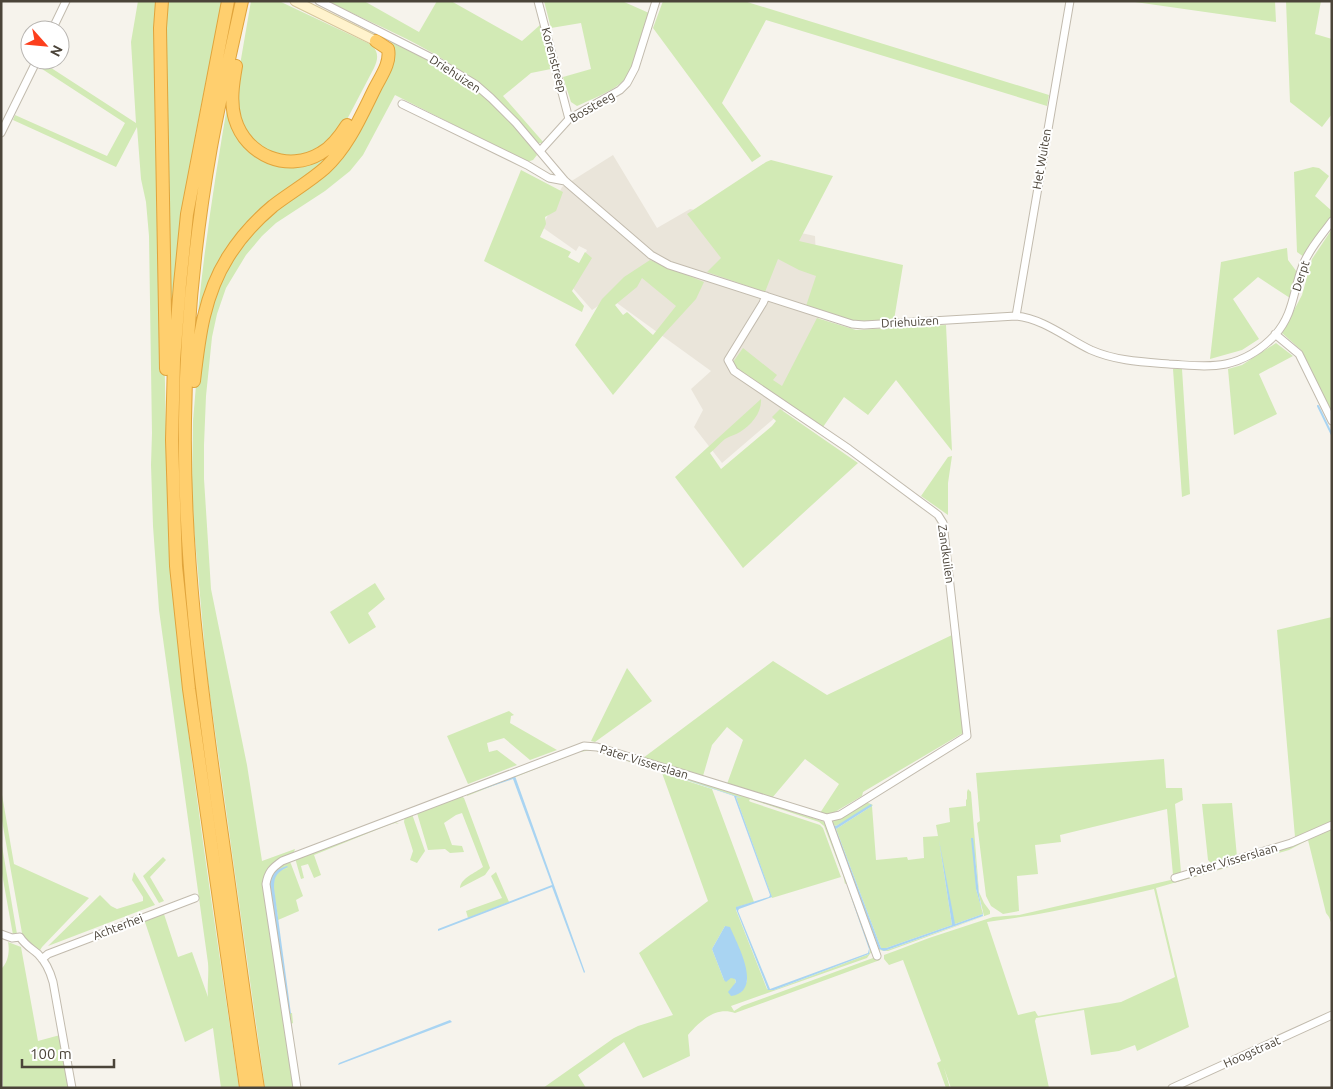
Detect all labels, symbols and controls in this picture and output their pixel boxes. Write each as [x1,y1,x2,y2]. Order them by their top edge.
north arrow [20,20,70,70]
street label: Korenstreep [540,26,569,94]
text: N [47,43,66,59]
street label: Driehuizen [427,52,483,95]
street label: Bossteeg [567,88,617,125]
street label: Het Wuiten [1030,128,1053,190]
street label: Derpt [1289,259,1312,293]
street label: Driehuizen [881,313,939,330]
street label: Zandkuilen [936,524,957,584]
street label: Pater Visserslaan [598,742,690,781]
street label: Pater Visserslaan [1187,841,1279,878]
street label: Achterhei [91,911,145,942]
street label: Hoogstraat [1221,1033,1282,1070]
scale bar [22,1036,115,1068]
text: 100 m [30,1045,72,1062]

